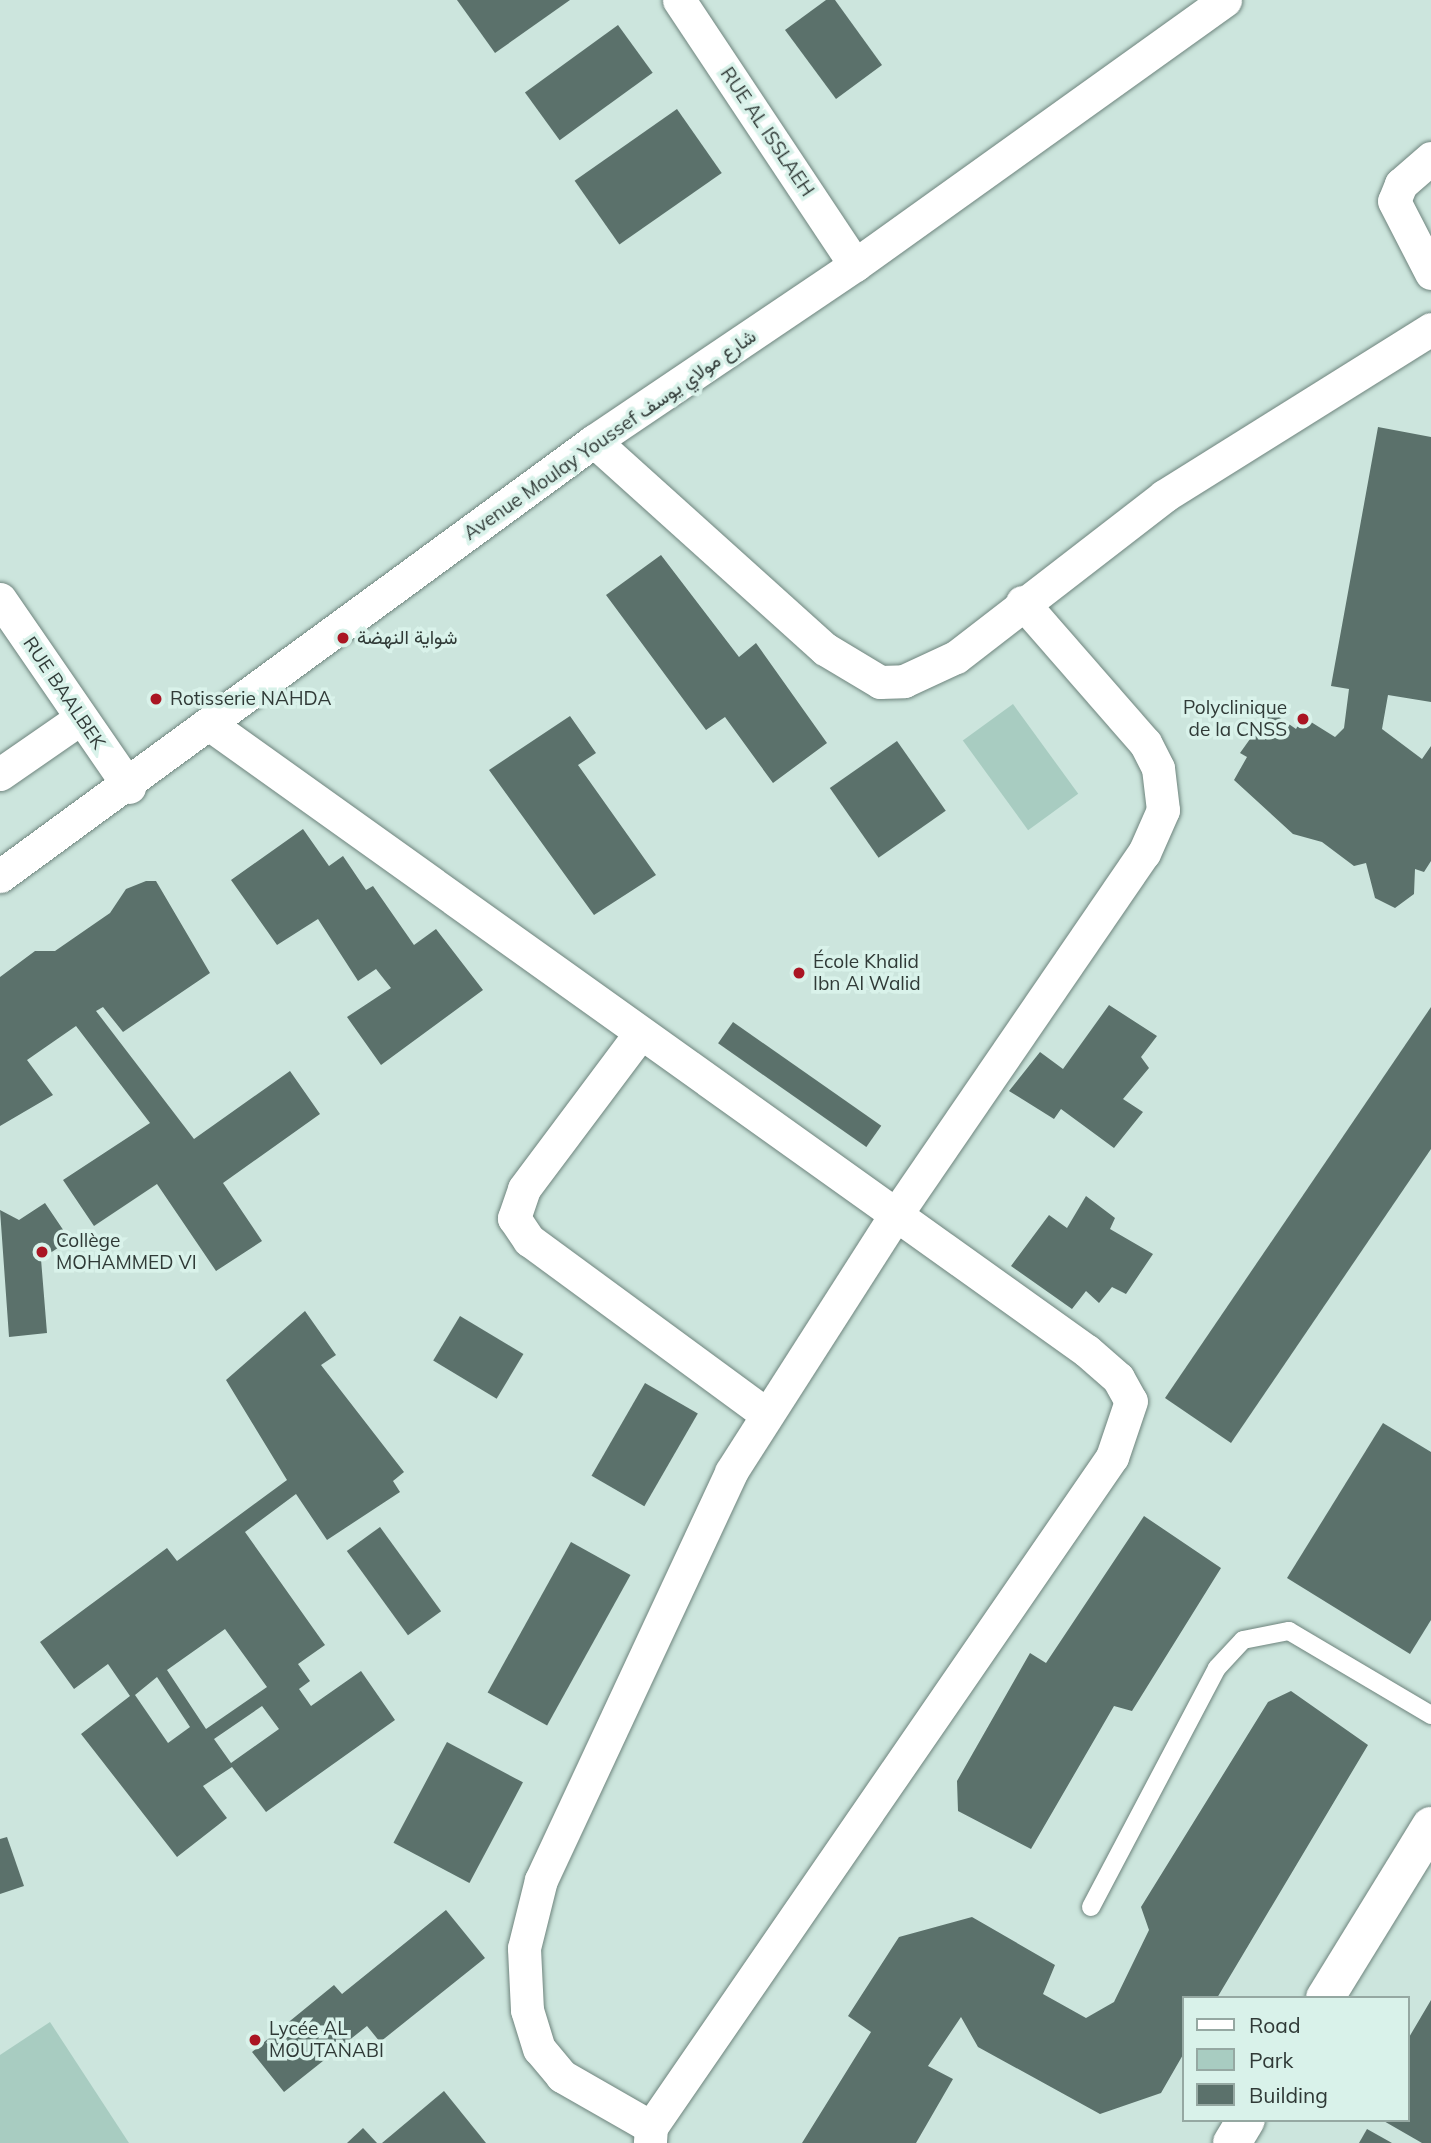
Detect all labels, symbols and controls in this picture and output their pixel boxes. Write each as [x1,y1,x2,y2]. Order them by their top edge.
street label: RUE AL ISSLAEH [715,63,819,201]
street label: Avenue Moulay Youssef شارع مولاي يوسف [460,325,760,545]
place label: شواية النهضة [357,627,458,649]
marker: شواية النهضة [335,630,351,646]
street label: RUE BAALBEK [18,633,110,753]
place label: Rotisserie NAHDA [170,688,331,710]
marker: Rotisserie NAHDA [148,691,164,707]
place label: Polyclinique de la CNSS [1183,697,1287,741]
marker: Polyclinique de la CNSS [1293,709,1313,729]
place label: École Khalid Ibn Al Walid [813,951,921,995]
marker: École Khalid Ibn Al Walid [791,965,807,981]
place label: Collège MOHAMMED VI [56,1230,197,1274]
marker: Collège MOHAMMED VI [34,1244,50,1260]
legend [1182,1996,1410,2122]
text: Road [1249,2012,1300,2038]
place label: Lycée AL MOUTANABI [269,2018,384,2062]
marker: Lycée AL MOUTANABI [247,2032,263,2048]
text: Park [1249,2047,1293,2073]
text: Building [1249,2082,1328,2108]

